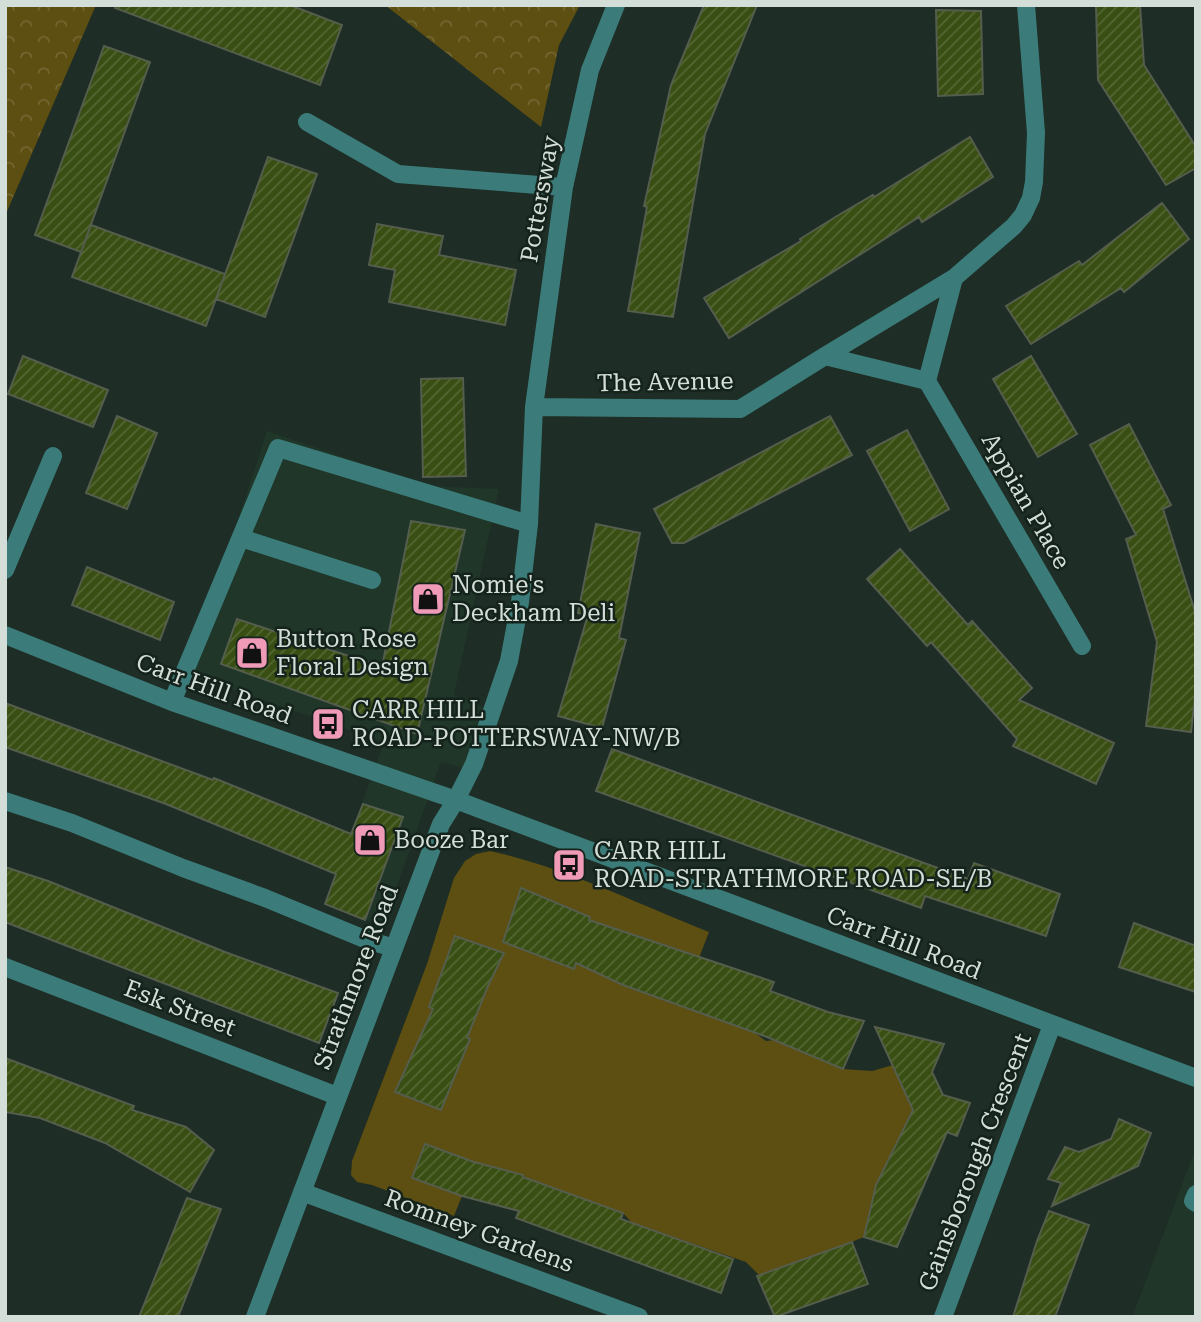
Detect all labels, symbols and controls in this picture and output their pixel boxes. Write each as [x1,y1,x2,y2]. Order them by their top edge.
street label: Pottersway [515,133,565,264]
street label: The Avenue [596,367,734,397]
street label: Appian Place [976,428,1076,574]
place label: Nomie's Deckham Deli [452,571,615,627]
shop icon: Nomie's Deckham Deli [409,580,447,618]
place label: Button Rose Floral Design [276,625,429,681]
shop icon: Button Rose Floral Design [233,634,271,672]
street label: Carr Hill Road [132,648,296,730]
place label: CARR HILL ROAD-POTTERSWAY-NW/B [352,696,681,752]
bus stop icon: CARR HILL ROAD-POTTERSWAY-NW/B [309,705,347,743]
shop icon: Booze Bar [351,821,389,859]
place label: Booze Bar [394,826,509,854]
place label: CARR HILL ROAD-STRATHMORE ROAD-SE/B [594,837,992,893]
bus stop icon: CARR HILL ROAD-STRATHMORE ROAD-SE/B [550,846,588,884]
street label: Strathmore Road [308,881,404,1073]
street label: Carr Hill Road [823,901,985,985]
street label: Esk Street [120,974,240,1042]
street label: Gainsborough Crescent [913,1029,1037,1295]
street label: Romney Gardens [381,1184,577,1278]

